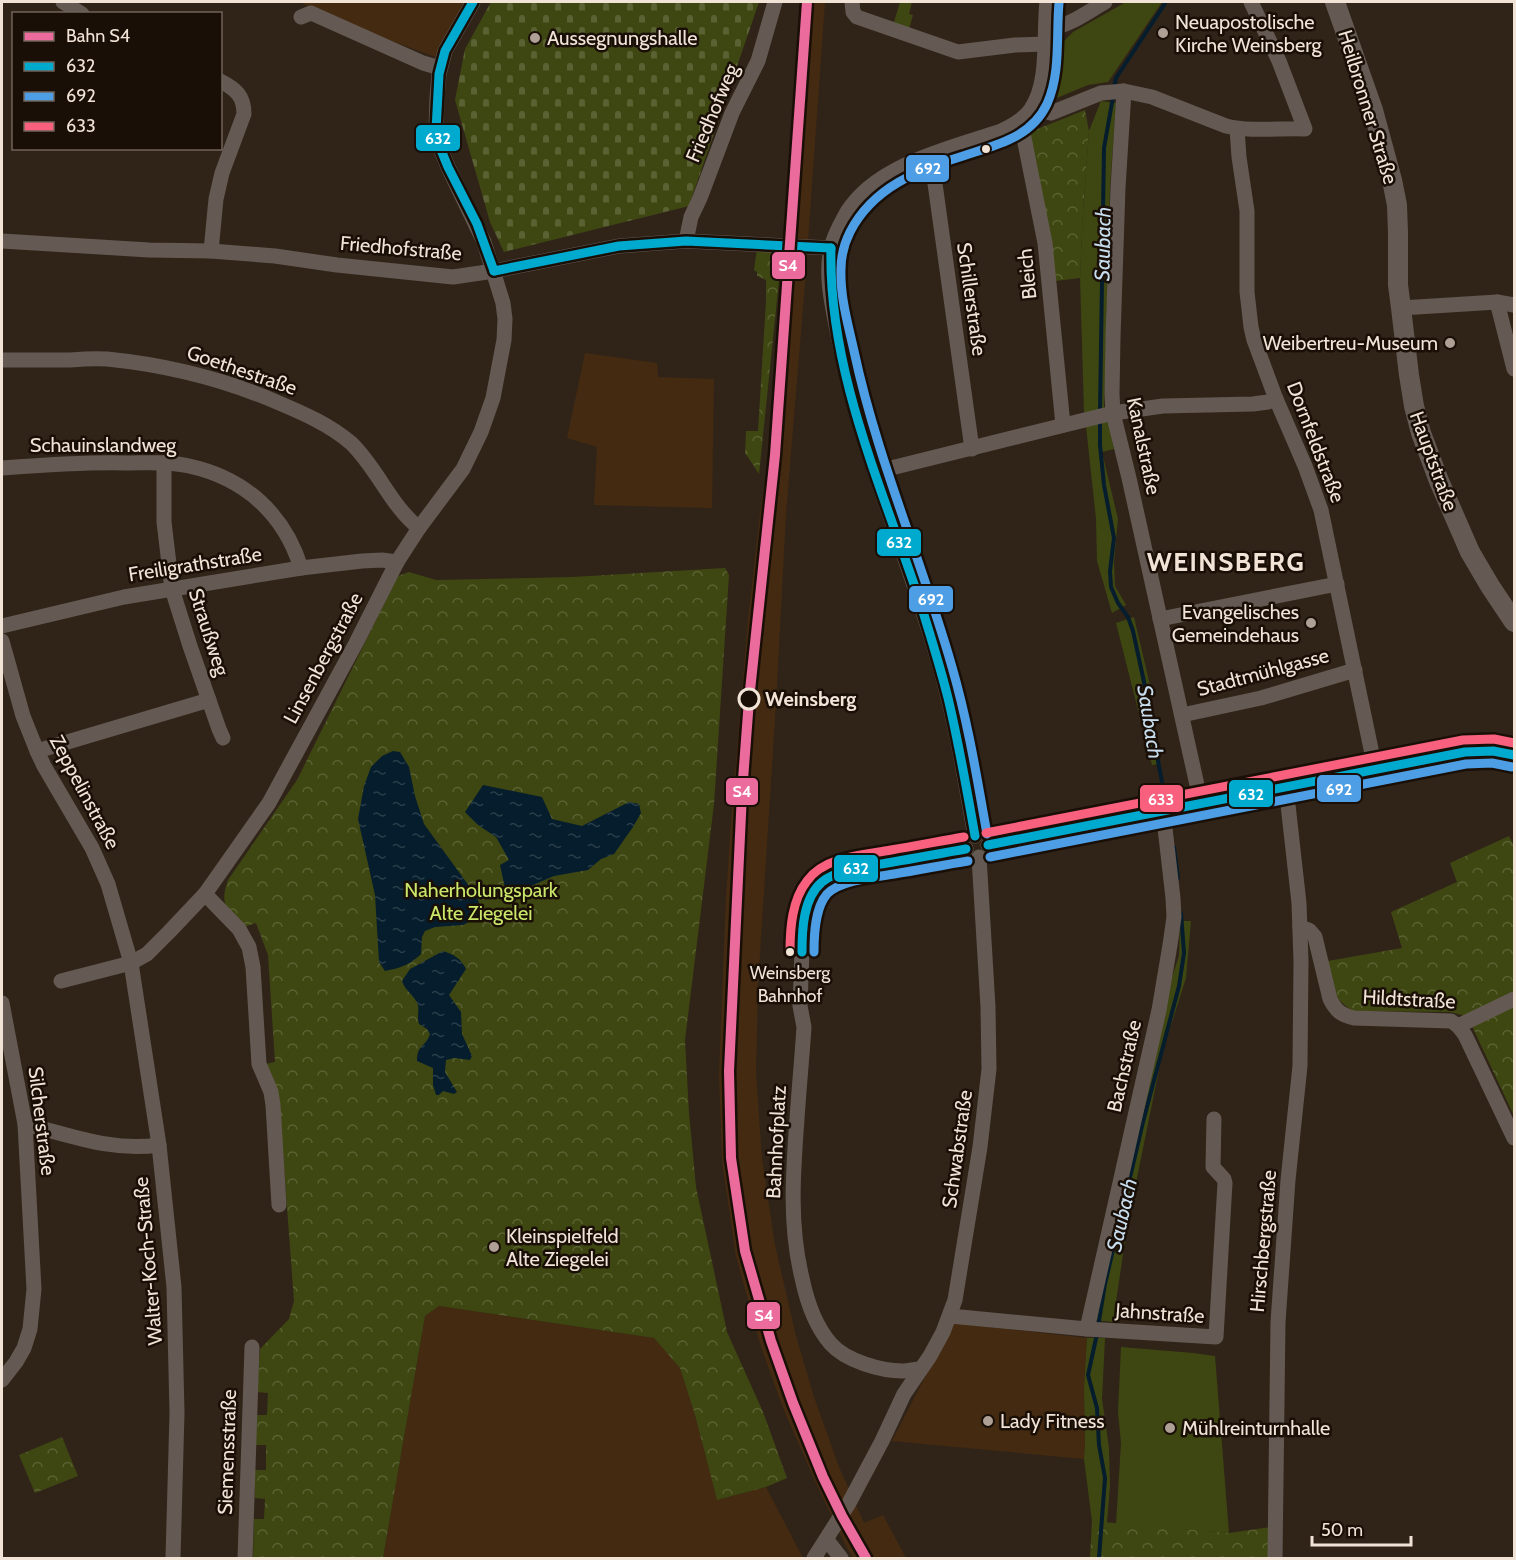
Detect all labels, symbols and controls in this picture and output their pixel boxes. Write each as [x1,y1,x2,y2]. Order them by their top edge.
place label: Neuapostolische Kirche Weinsberg [1175,10,1322,57]
legend [12,12,222,150]
text: Bahn S4 [66,25,130,47]
place label: Aussegnungshalle [547,26,697,50]
marker: Neuapostolische Kirche Weinsberg [1156,26,1170,40]
street label: Heilbronner Straße [1333,27,1403,187]
marker: Aussegnungshalle [528,31,542,45]
text: 632 [66,55,95,77]
street label: Friedhofweg [681,59,744,166]
text: 692 [66,85,96,107]
text: 633 [66,115,96,137]
line badge: 632 [415,124,461,152]
text: 632 [425,129,451,148]
unlabelled marker [980,143,992,155]
line badge: 692 [905,154,950,183]
text: 692 [915,159,941,178]
water label: Saubach [1089,207,1116,281]
street label: Friedhofstraße [339,231,463,265]
street label: Schillerstraße [952,241,992,357]
street label: Bleich [1012,247,1042,301]
line badge: S4 [771,251,806,280]
text: S4 [778,256,798,275]
place label: Weibertreu-Museum [1263,331,1438,355]
marker: Weibertreu-Museum [1443,336,1457,350]
street label: Goethestraße [184,340,300,400]
street label: Dornfeldstraße [1282,378,1350,506]
street label: Kanalstraße [1122,395,1166,497]
street label: Hauptstraße [1405,408,1463,514]
street label: Schauinslandweg [30,433,177,457]
line badge: 632 [876,528,922,557]
text: 632 [886,533,912,552]
street label: Freiligrathstraße [127,542,263,586]
district label: WEINSBERG [1147,546,1305,578]
street label: Straußweg [184,585,235,680]
line badge: 692 [908,585,954,613]
street label: Linsenbergstraße [278,588,368,728]
text: 692 [918,590,944,609]
place label: Evangelisches Gemeindehaus [1172,600,1299,647]
marker: Evangelisches Gemeindehaus [1304,616,1318,630]
street label: Stadtmühlgasse [1194,643,1332,701]
water label: Saubach [1132,683,1169,761]
place label: Weinsberg [765,687,856,711]
marker: Weinsberg [738,688,760,710]
street label: Zeppelinstraße [45,731,125,853]
line badge: 692 [1316,774,1362,803]
line badge: S4 [725,777,759,806]
line badge: 632 [1228,779,1274,808]
text: 692 [1326,780,1352,799]
text: S4 [732,782,752,801]
line badge: 633 [1139,784,1184,813]
text: 632 [1238,785,1264,804]
text: 633 [1148,790,1174,809]
line badge: 632 [833,854,879,883]
text: 632 [843,859,869,878]
park label: Naherholungspark Alte Ziegelei [404,878,558,925]
marker: Weinsberg Bahnhof [784,946,796,958]
place label: Weinsberg Bahnhof [750,962,831,1007]
street label: Hildtstraße [1362,985,1456,1013]
street label: Bachstraße [1102,1018,1146,1114]
street label: Silcherstraße [23,1065,61,1177]
street label: Bahnhofplatz [761,1085,791,1199]
street label: Schwabstraße [937,1088,977,1210]
street label: Hirschbergstraße [1245,1169,1281,1313]
street label: Walter-Koch-Straße [129,1176,167,1346]
water label: Saubach [1101,1176,1142,1254]
place label: Kleinspielfeld Alte Ziegelei [506,1224,619,1271]
marker: Kleinspielfeld Alte Ziegelei [487,1240,501,1254]
street label: Jahnstraße [1114,1298,1205,1328]
line badge: S4 [746,1301,781,1330]
text: S4 [754,1306,774,1325]
street label: Siemensstraße [213,1389,241,1515]
place label: Lady Fitness [1000,1409,1105,1433]
marker: Lady Fitness [981,1414,995,1428]
place label: Mühlreinturnhalle [1182,1416,1330,1440]
marker: Mühlreinturnhalle [1163,1421,1177,1435]
scale bar [1312,1509,1411,1547]
text: 50 m [1321,1519,1363,1541]

